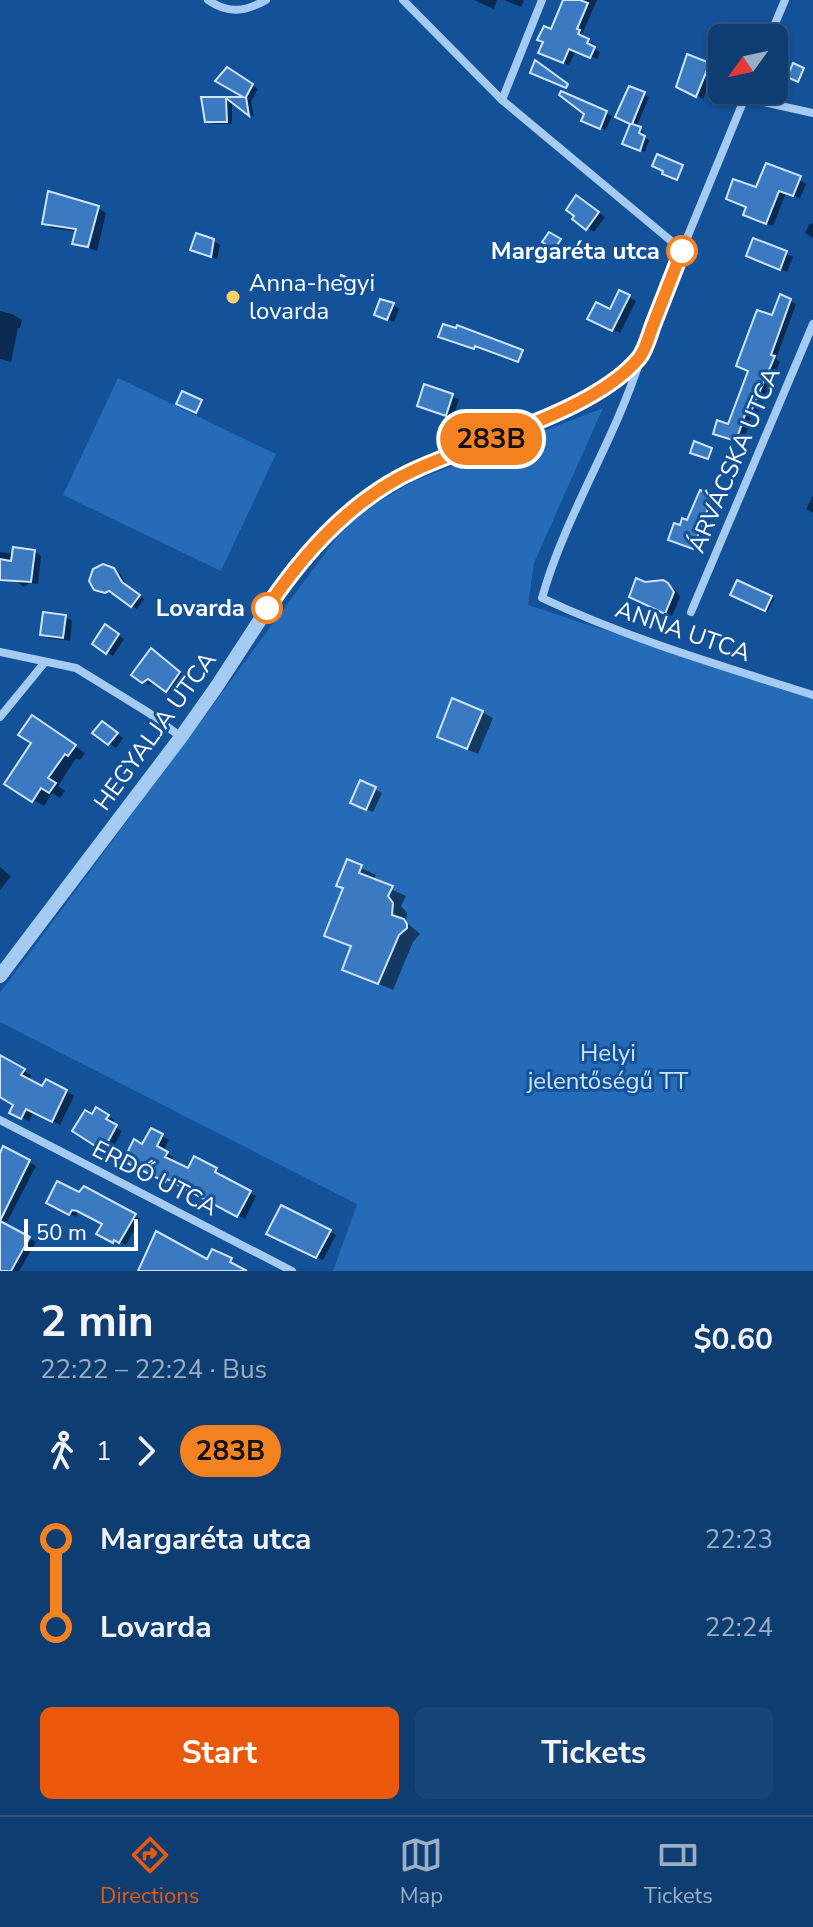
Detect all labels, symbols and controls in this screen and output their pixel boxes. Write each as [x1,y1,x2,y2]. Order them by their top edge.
north arrow [708,24,788,104]
map controls [708,24,788,104]
place label: Margaréta utca [491,235,660,267]
marker: Margaréta utca [667,236,697,266]
place label: Anna-hegyi lovarda [249,267,375,327]
marker: Anna-hegyi lovarda [224,288,242,306]
street label: ÁRVÁCSKA UTCA [681,362,788,558]
line badge: 283B [435,413,547,465]
text: 283B [456,420,526,458]
place label: Lovarda [156,592,245,624]
marker: Lovarda [252,593,282,623]
street label: ANNA UTCA [611,593,755,669]
street label: HEGYALJA UTCA [87,645,224,817]
park label: Helyi jelentőségű TT [526,1037,689,1097]
street label: ERDŐ UTCA [87,1133,224,1223]
scale bar [24,1215,138,1251]
text: 50 m [36,1218,87,1248]
text: 2 min [40,1292,154,1352]
text: $0.60 [694,1319,773,1360]
text: 22:22 – 22:24 · Bus [40,1352,267,1387]
icon: walk [40,1429,84,1473]
icon: forward [124,1429,168,1473]
text: 283B [196,1432,265,1470]
text: 1 [96,1434,112,1469]
text: Margaréta utca [100,1519,311,1560]
text: 22:23 [705,1522,773,1557]
text: Lovarda [100,1607,212,1648]
text: 22:24 [705,1610,773,1645]
button: Start [40,1707,399,1799]
button: Tickets [415,1707,773,1799]
tab: Directions [100,1833,199,1911]
tab: Map [399,1833,443,1911]
tab: Tickets [644,1833,713,1911]

